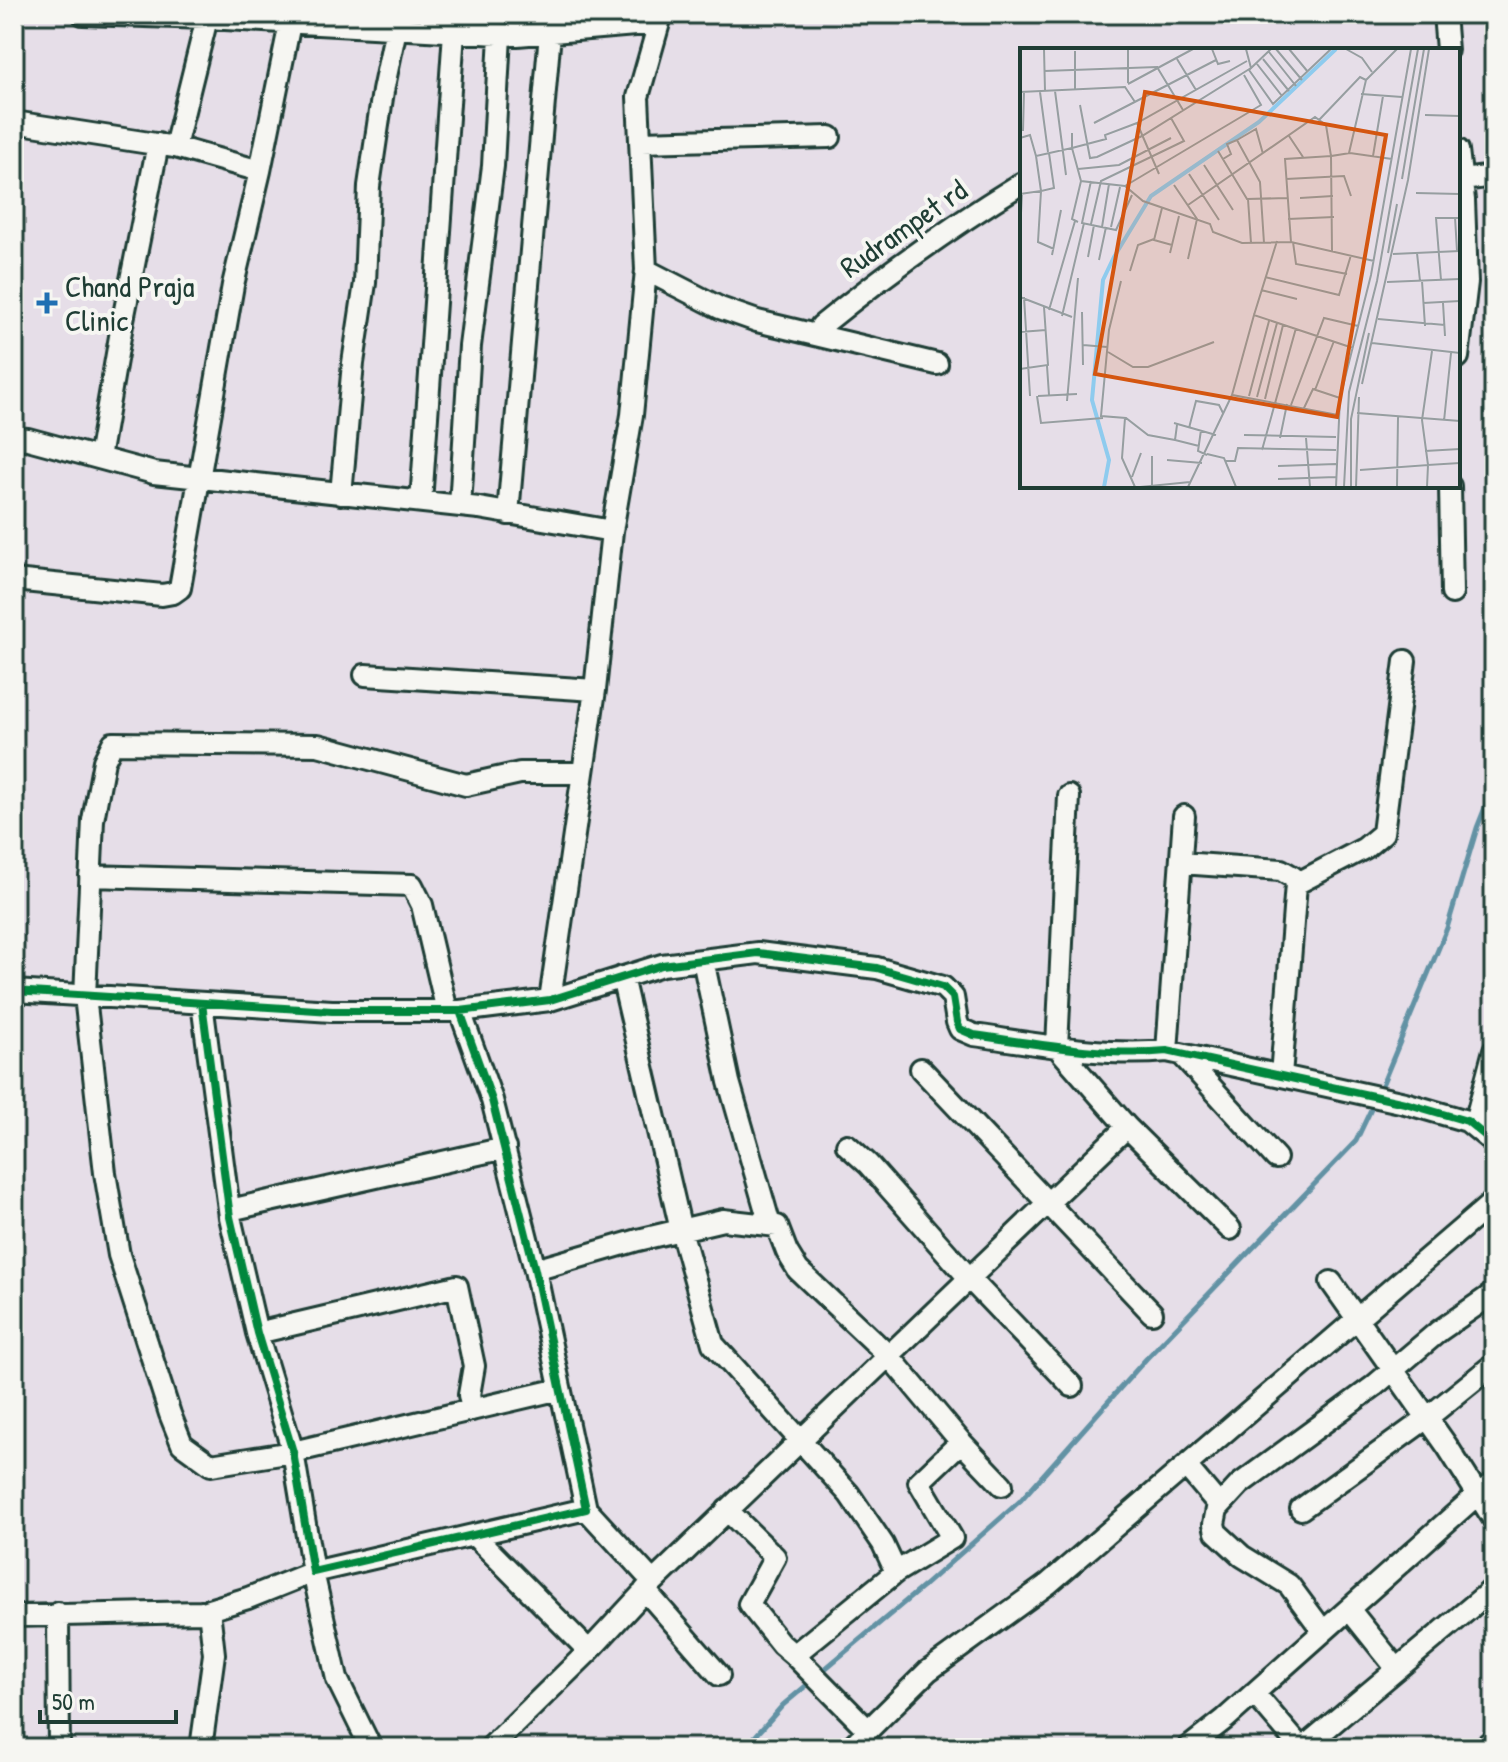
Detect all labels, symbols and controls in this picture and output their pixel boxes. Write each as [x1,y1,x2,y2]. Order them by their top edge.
inset map [1020,48,1460,488]
street label: Rudrampet rd [832,169,975,286]
place label: Chand Praja Clinic [65,266,195,340]
marker: Chand Praja Clinic [36,292,58,314]
scale bar [40,1674,176,1724]
text: 50 m [52,1685,95,1717]

